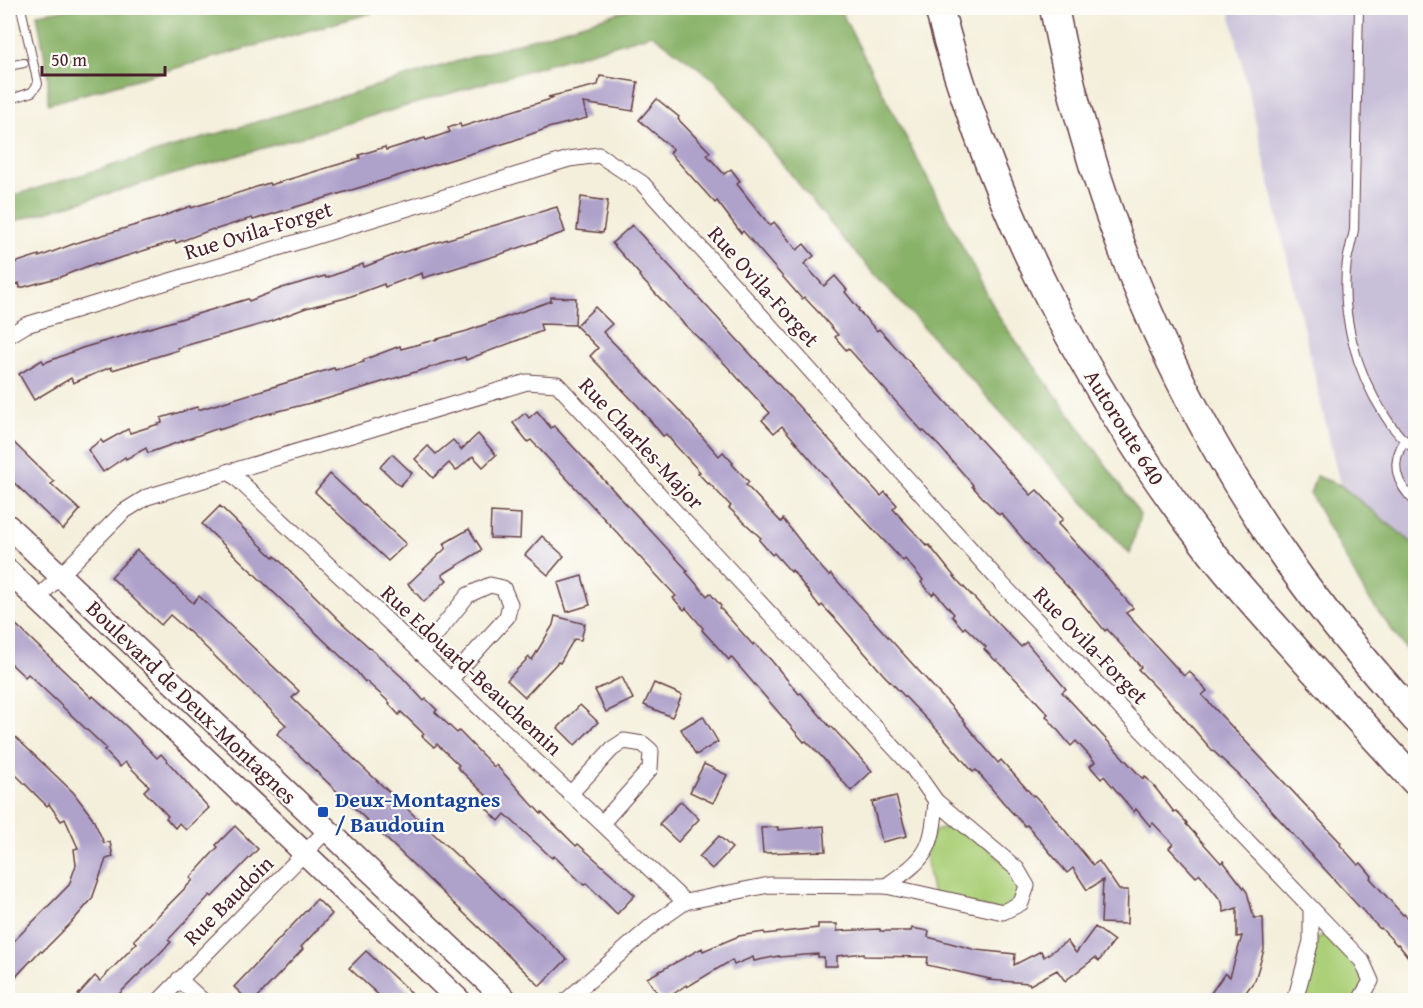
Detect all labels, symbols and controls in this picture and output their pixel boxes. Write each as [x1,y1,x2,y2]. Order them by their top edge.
scale bar [42,39,165,77]
text: 50 m [51,46,87,73]
street label: Rue Ovila-Forget [180,192,336,268]
street label: Rue Ovila-Forget [701,218,827,354]
street label: Autoroute 640 [1077,363,1173,491]
street label: Rue Charles-Major [572,370,712,516]
street label: Rue Edouard-Beauchemin [374,577,570,763]
street label: Rue Ovila-Forget [1026,579,1156,712]
street label: Boulevard de Deux-Montagnes [80,593,304,811]
place label: Deux-Montagnes / Baudouin [335,783,500,840]
marker: Deux-Montagnes / Baudouin [316,805,330,819]
street label: Rue Baudoin [176,847,281,952]

